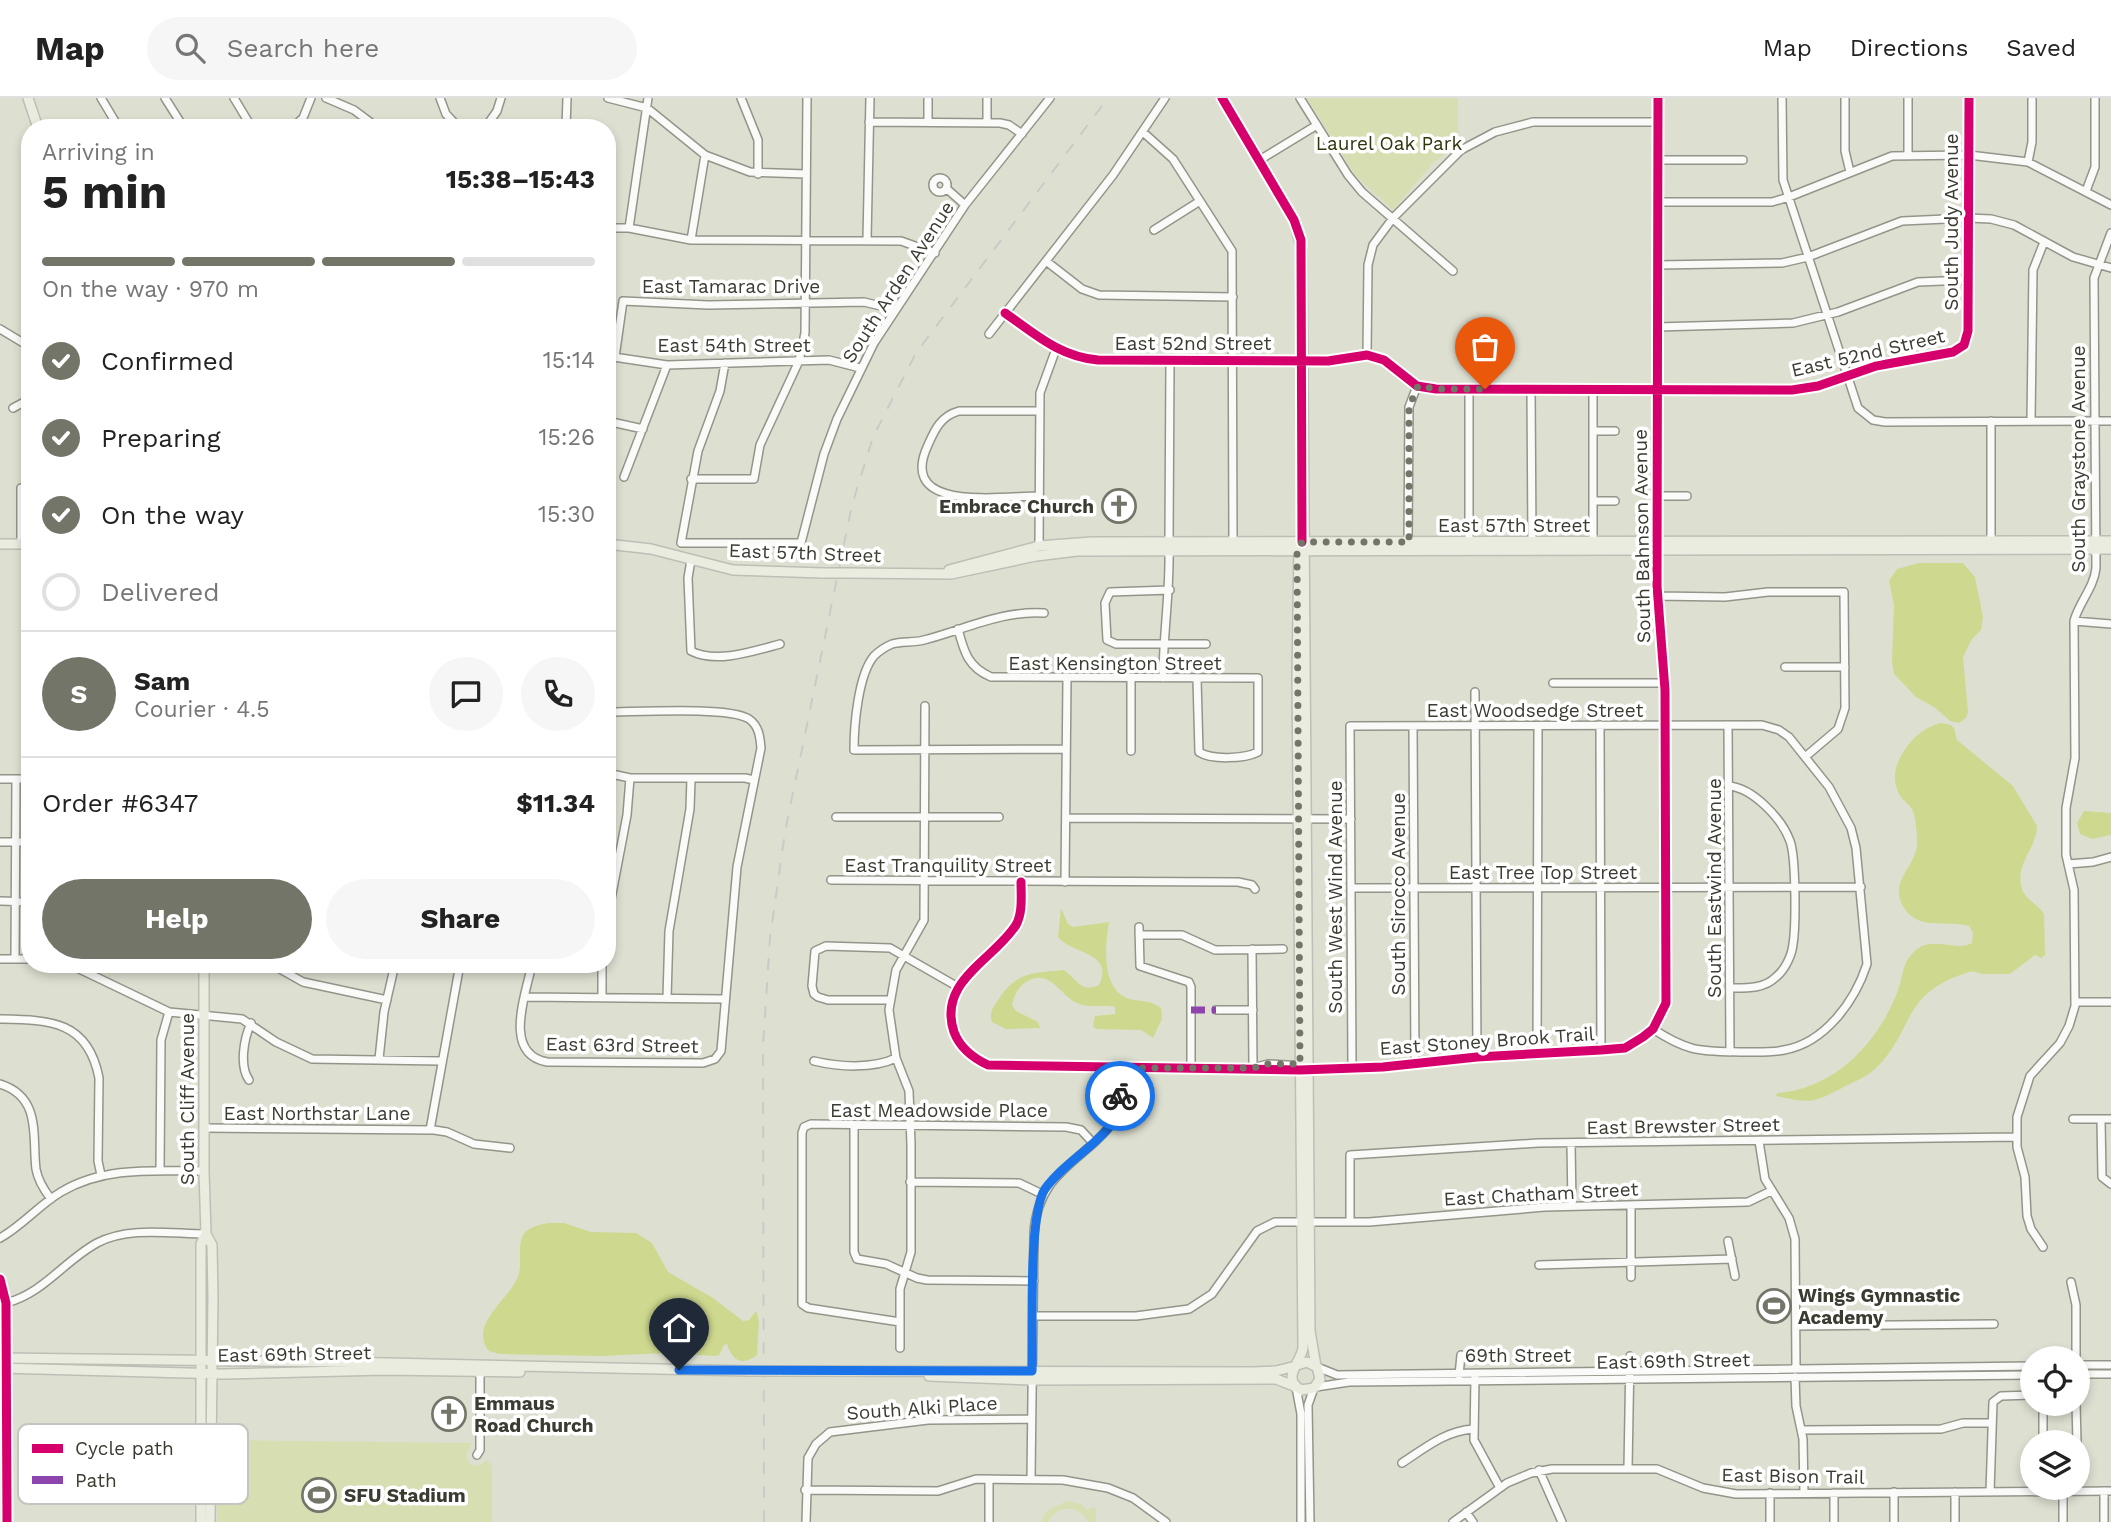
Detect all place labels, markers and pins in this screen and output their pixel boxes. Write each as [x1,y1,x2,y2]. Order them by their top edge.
pin [1455,317,1515,389]
church icon: Embrace Church [1100,487,1138,525]
place label: Embrace Church [939,495,1094,518]
place label: Wings Gymnastic Academy [1798,1284,1960,1329]
sports icon: Wings Gymnastic Academy [1755,1287,1793,1325]
pin [649,1298,709,1370]
place label: Emmaus Road Church [474,1392,594,1437]
church icon: Emmaus Road Church [430,1395,468,1433]
sports icon: SFU Stadium [300,1476,338,1514]
place label: SFU Stadium [344,1484,466,1507]

